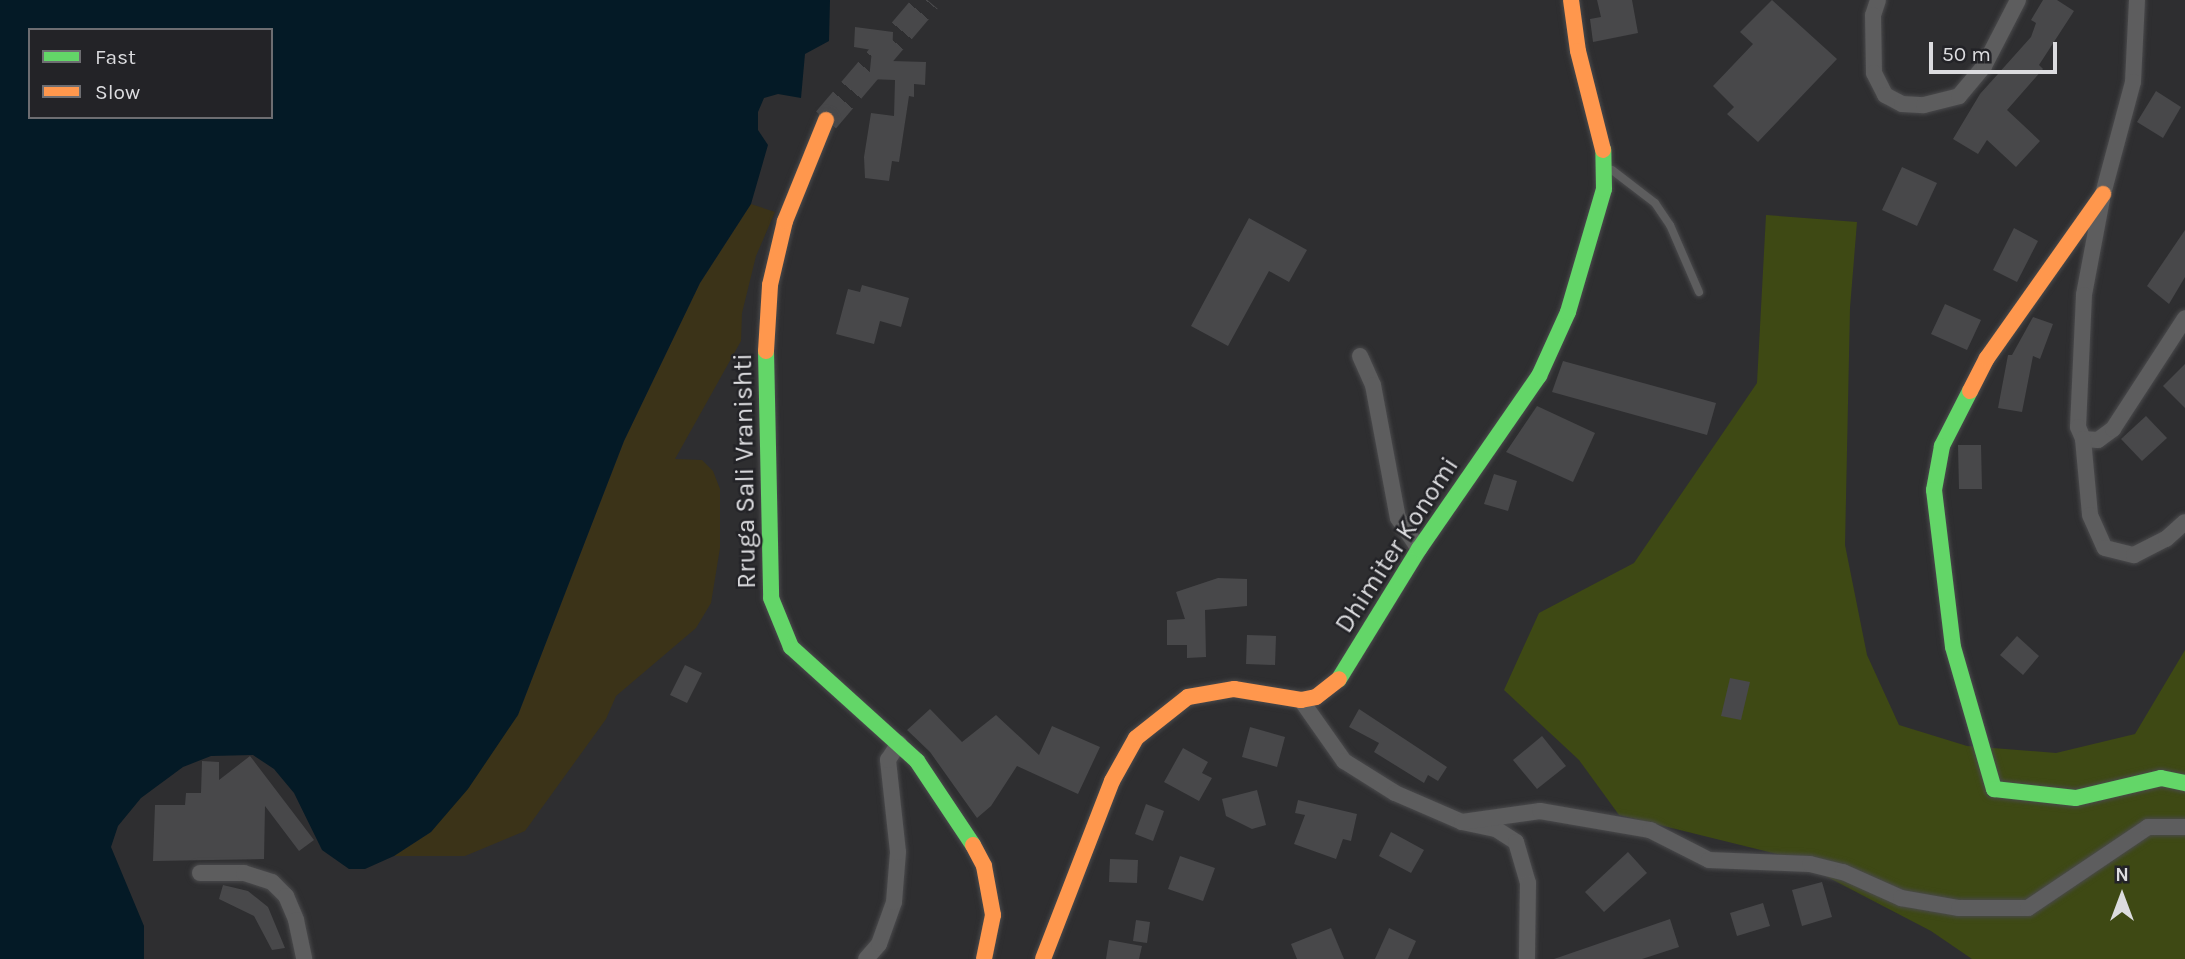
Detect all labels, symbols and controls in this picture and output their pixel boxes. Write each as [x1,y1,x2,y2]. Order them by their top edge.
legend [28,28,273,119]
scale bar [1933,28,2061,72]
text: 50 m [1942,42,1991,66]
text: Fast [95,45,136,69]
text: Slow [95,80,140,104]
street label: Rruga Sali Vranishti [727,353,763,589]
street label: Dhimiter Konomi [1329,451,1465,639]
north arrow [2087,861,2157,931]
text: N [2115,864,2129,886]

